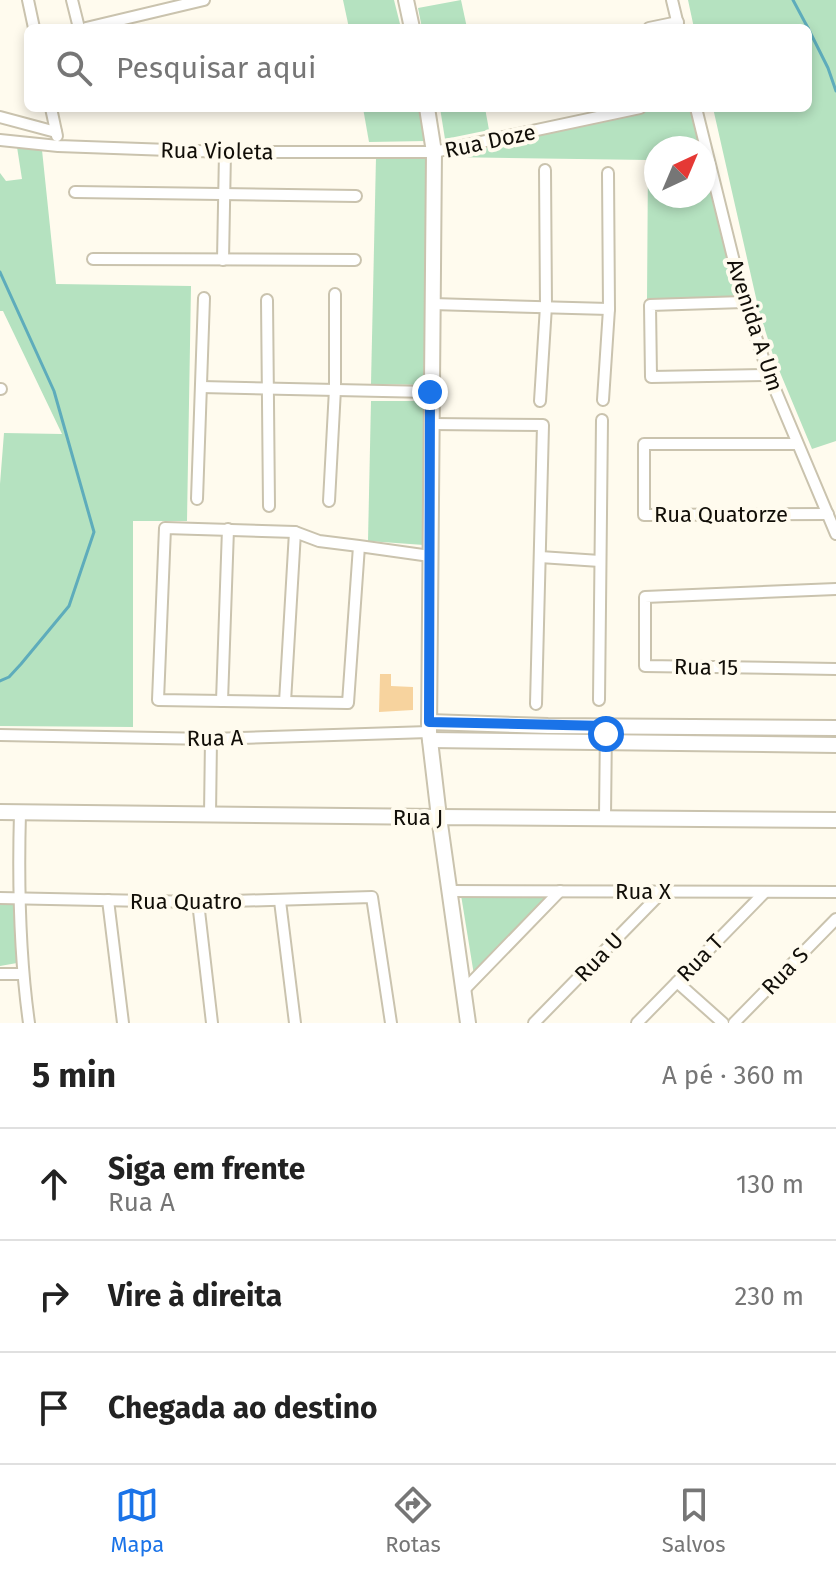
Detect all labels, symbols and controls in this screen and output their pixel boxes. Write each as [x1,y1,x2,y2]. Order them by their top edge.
search box [24,24,812,112]
icon: search [52,46,96,90]
text: Pesquisar aqui [116,50,317,86]
street label: Rua Doze [442,118,538,164]
north arrow [644,136,716,208]
street label: Rua Violeta [160,137,274,165]
street label: Avenida A Um [721,256,789,394]
route end [412,374,448,410]
street label: Rua Quatorze [654,501,788,528]
street label: Rua 15 [674,653,738,681]
route start [588,716,624,752]
street label: Rua A [187,724,244,752]
street label: Rua J [393,804,443,831]
street label: Rua X [615,878,671,905]
street label: Rua Quatro [130,888,242,915]
street label: Rua U [569,927,629,987]
street label: Rua T [671,928,729,987]
street label: Rua S [756,942,814,1000]
text: 5 min [32,1055,116,1096]
text: A pé · 360 m [662,1060,804,1091]
text: Siga em frente [108,1151,305,1187]
icon: ahead [32,1162,76,1206]
text: 130 m [736,1169,804,1200]
text: Rua A [108,1187,175,1218]
icon: right [32,1274,76,1318]
text: Vire à direita [108,1278,282,1314]
text: 230 m [735,1281,804,1312]
icon: arrive [32,1386,76,1430]
text: Chegada ao destino [108,1390,378,1426]
tab: Mapa [110,1483,164,1558]
tab: Rotas [385,1483,441,1558]
tab: Salvos [662,1483,726,1558]

